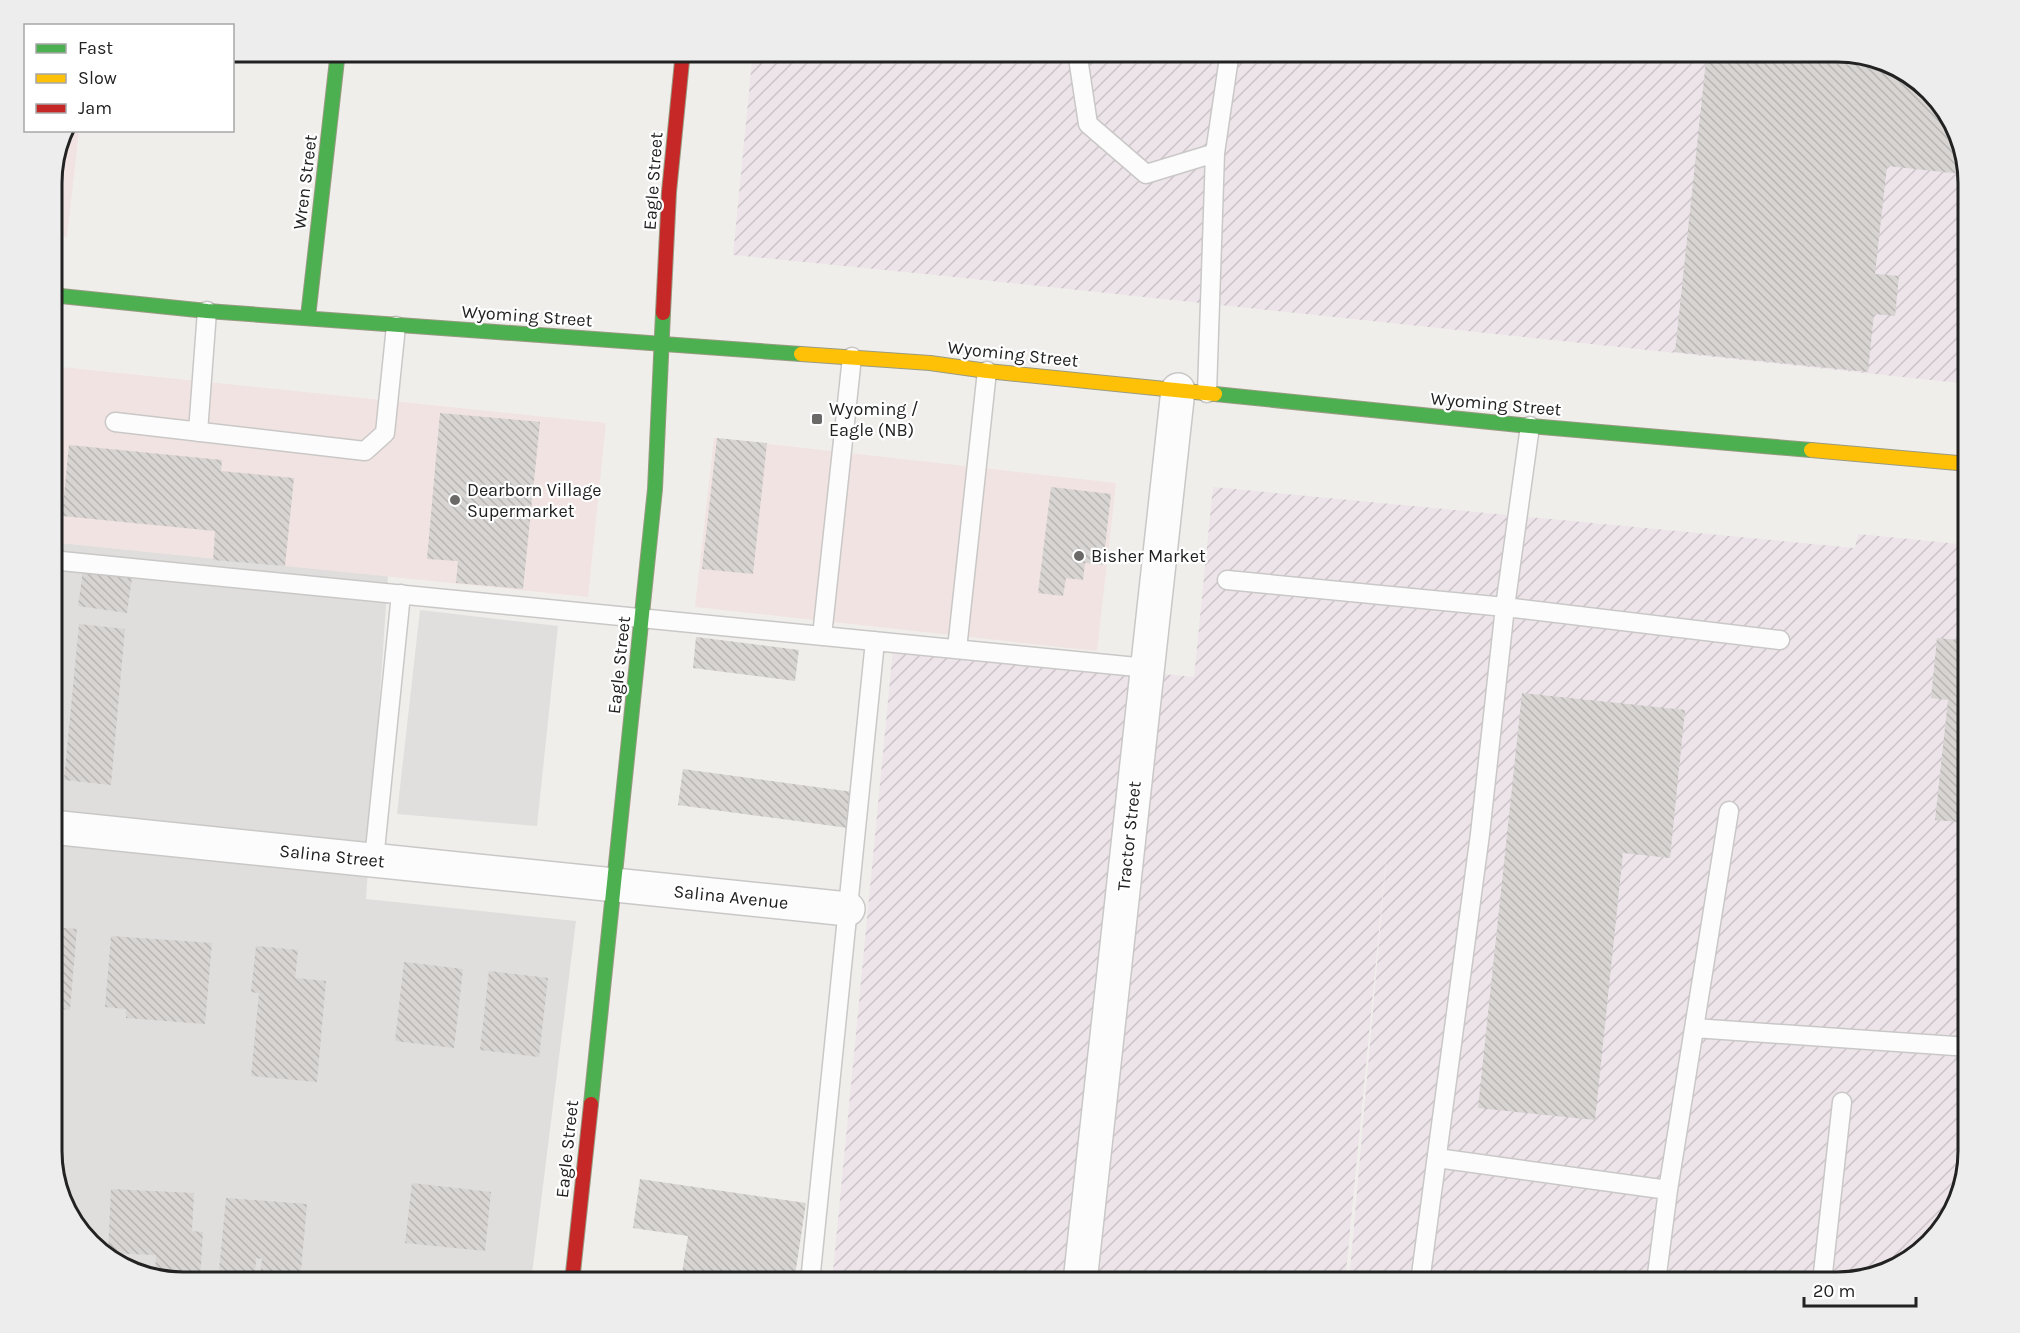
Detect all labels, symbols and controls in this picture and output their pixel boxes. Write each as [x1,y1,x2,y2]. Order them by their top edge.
legend [24,24,234,132]
text: Fast [78,37,113,59]
text: Slow [78,67,117,89]
text: Jam [78,97,112,119]
street label: Eagle Street [639,131,667,231]
street label: Wren Street [288,133,322,231]
street label: Wyoming Street [461,300,593,332]
street label: Wyoming Street [947,336,1080,372]
street label: Wyoming Street [1430,387,1563,421]
place label: Wyoming / Eagle (NB) [829,398,919,441]
marker: Wyoming / Eagle (NB) [810,412,824,426]
place label: Dearborn Village Supermarket [467,479,602,522]
marker: Dearborn Village Supermarket [448,493,462,507]
place label: Bisher Market [1091,545,1206,567]
marker: Bisher Market [1072,549,1086,563]
street label: Eagle Street [603,615,635,715]
street label: Tractor Street [1112,780,1146,892]
street label: Salina Street [278,840,386,872]
street label: Salina Avenue [672,880,790,914]
street label: Eagle Street [551,1099,583,1199]
scale bar [1804,1270,1916,1308]
text: 20 m [1813,1280,1855,1302]

